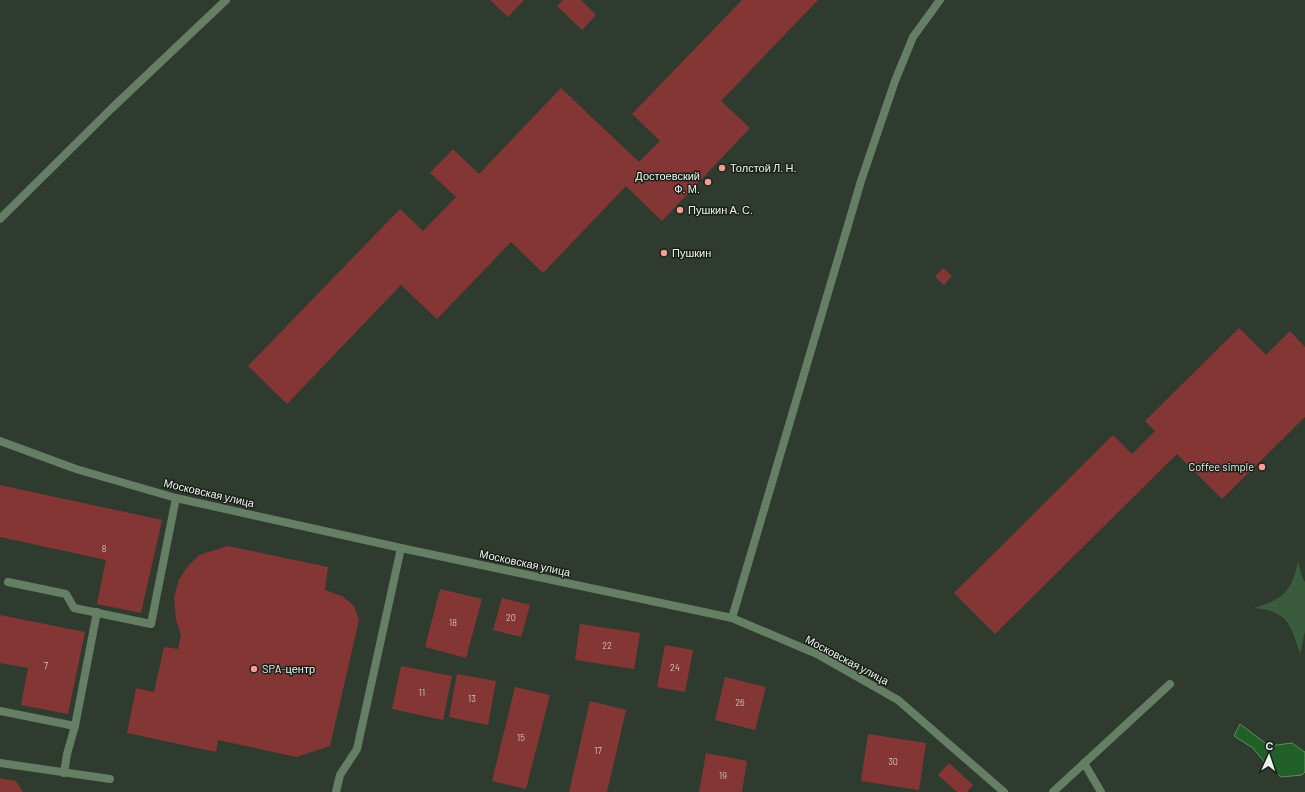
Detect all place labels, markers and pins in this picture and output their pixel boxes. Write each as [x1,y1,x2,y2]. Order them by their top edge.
place label: Толстой Л. Н. [730,161,797,174]
marker: Толстой Л. Н. [717,163,727,173]
place label: Достоевский Ф. М. [635,169,700,195]
marker: Достоевский Ф. М. [703,177,713,187]
place label: Пушкин А. С. [688,203,753,216]
marker: Пушкин А. С. [675,205,685,215]
place label: Пушкин [672,246,711,259]
marker: Пушкин [659,248,669,258]
place label: Coffee simple [1189,460,1254,473]
marker: Coffee simple [1257,462,1267,472]
place label: SPA-центр [262,662,315,675]
marker: SPA-центр [249,664,259,674]

